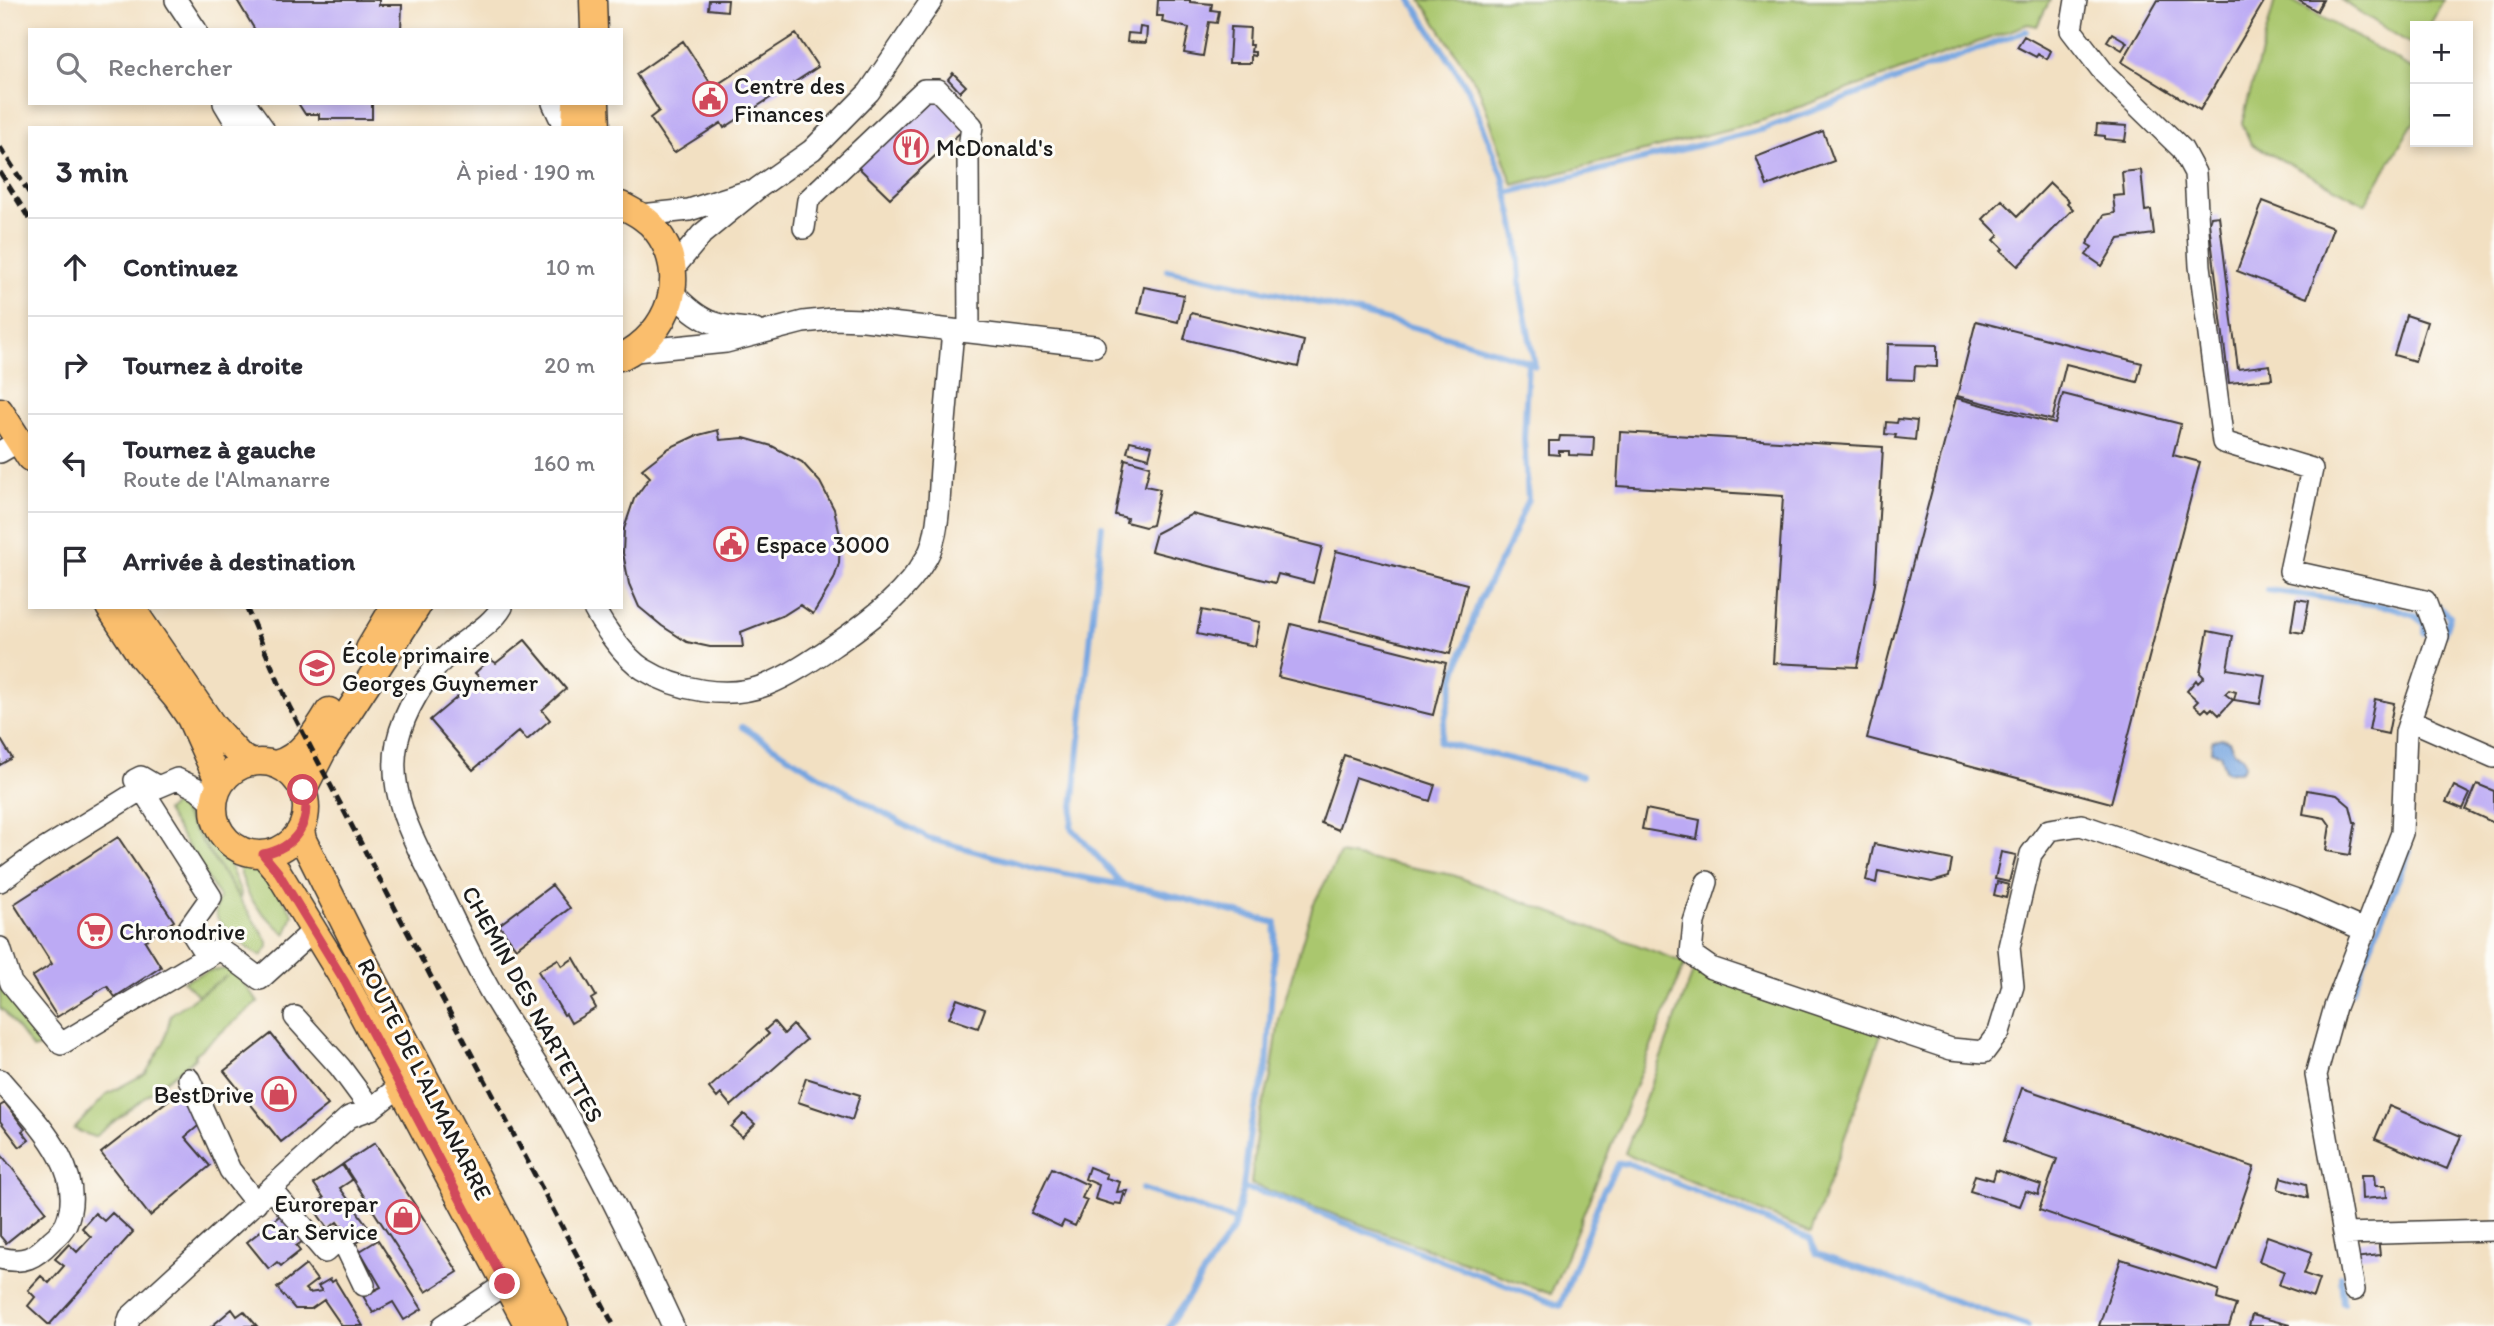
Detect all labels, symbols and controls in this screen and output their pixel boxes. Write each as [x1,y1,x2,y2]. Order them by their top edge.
map controls [2410,21,2473,147]
button: + [2410,21,2473,84]
search box [28,28,623,105]
icon: search [52,48,90,86]
text: Rechercher [108,51,232,83]
place label: Centre des Finances [734,71,845,128]
public building icon: Centre des Finances [691,80,729,118]
button: − [2410,84,2473,147]
restaurant icon: McDonald's [892,128,930,166]
place label: McDonald's [936,133,1053,162]
text: 3 min [56,153,128,190]
text: À pied · 190 m [457,158,595,186]
icon: ahead [56,248,94,286]
text: Continuez [123,251,238,283]
text: 10 m [546,253,595,281]
icon: right [56,346,94,384]
text: Tournez à droite [123,349,303,381]
text: 20 m [544,351,595,379]
text: Tournez à gauche [123,433,316,465]
icon: left [56,444,94,482]
text: 160 m [533,449,595,477]
text: Route de l'Almanarre [123,465,330,493]
public building icon: Espace 3000 [712,525,750,563]
place label: Espace 3000 [756,530,890,559]
icon: arrive [56,542,94,580]
text: Arrivée à destination [123,545,355,577]
place label: École primaire Georges Guynemer [342,640,539,697]
school or university icon: École primaire Georges Guynemer [298,649,336,687]
route start [287,774,318,805]
street label: CHEMIN DES NARTETTES [456,881,610,1127]
supermarket icon: Chronodrive [76,912,114,950]
place label: Chronodrive [119,917,245,946]
street label: ROUTE DE L'ALMANARRE [351,953,499,1205]
shop icon: BestDrive [260,1075,298,1113]
place label: BestDrive [154,1080,254,1109]
place label: Eurorepar Car Service [261,1189,378,1246]
shop icon: Eurorepar Car Service [384,1198,422,1236]
route end [489,1268,520,1299]

